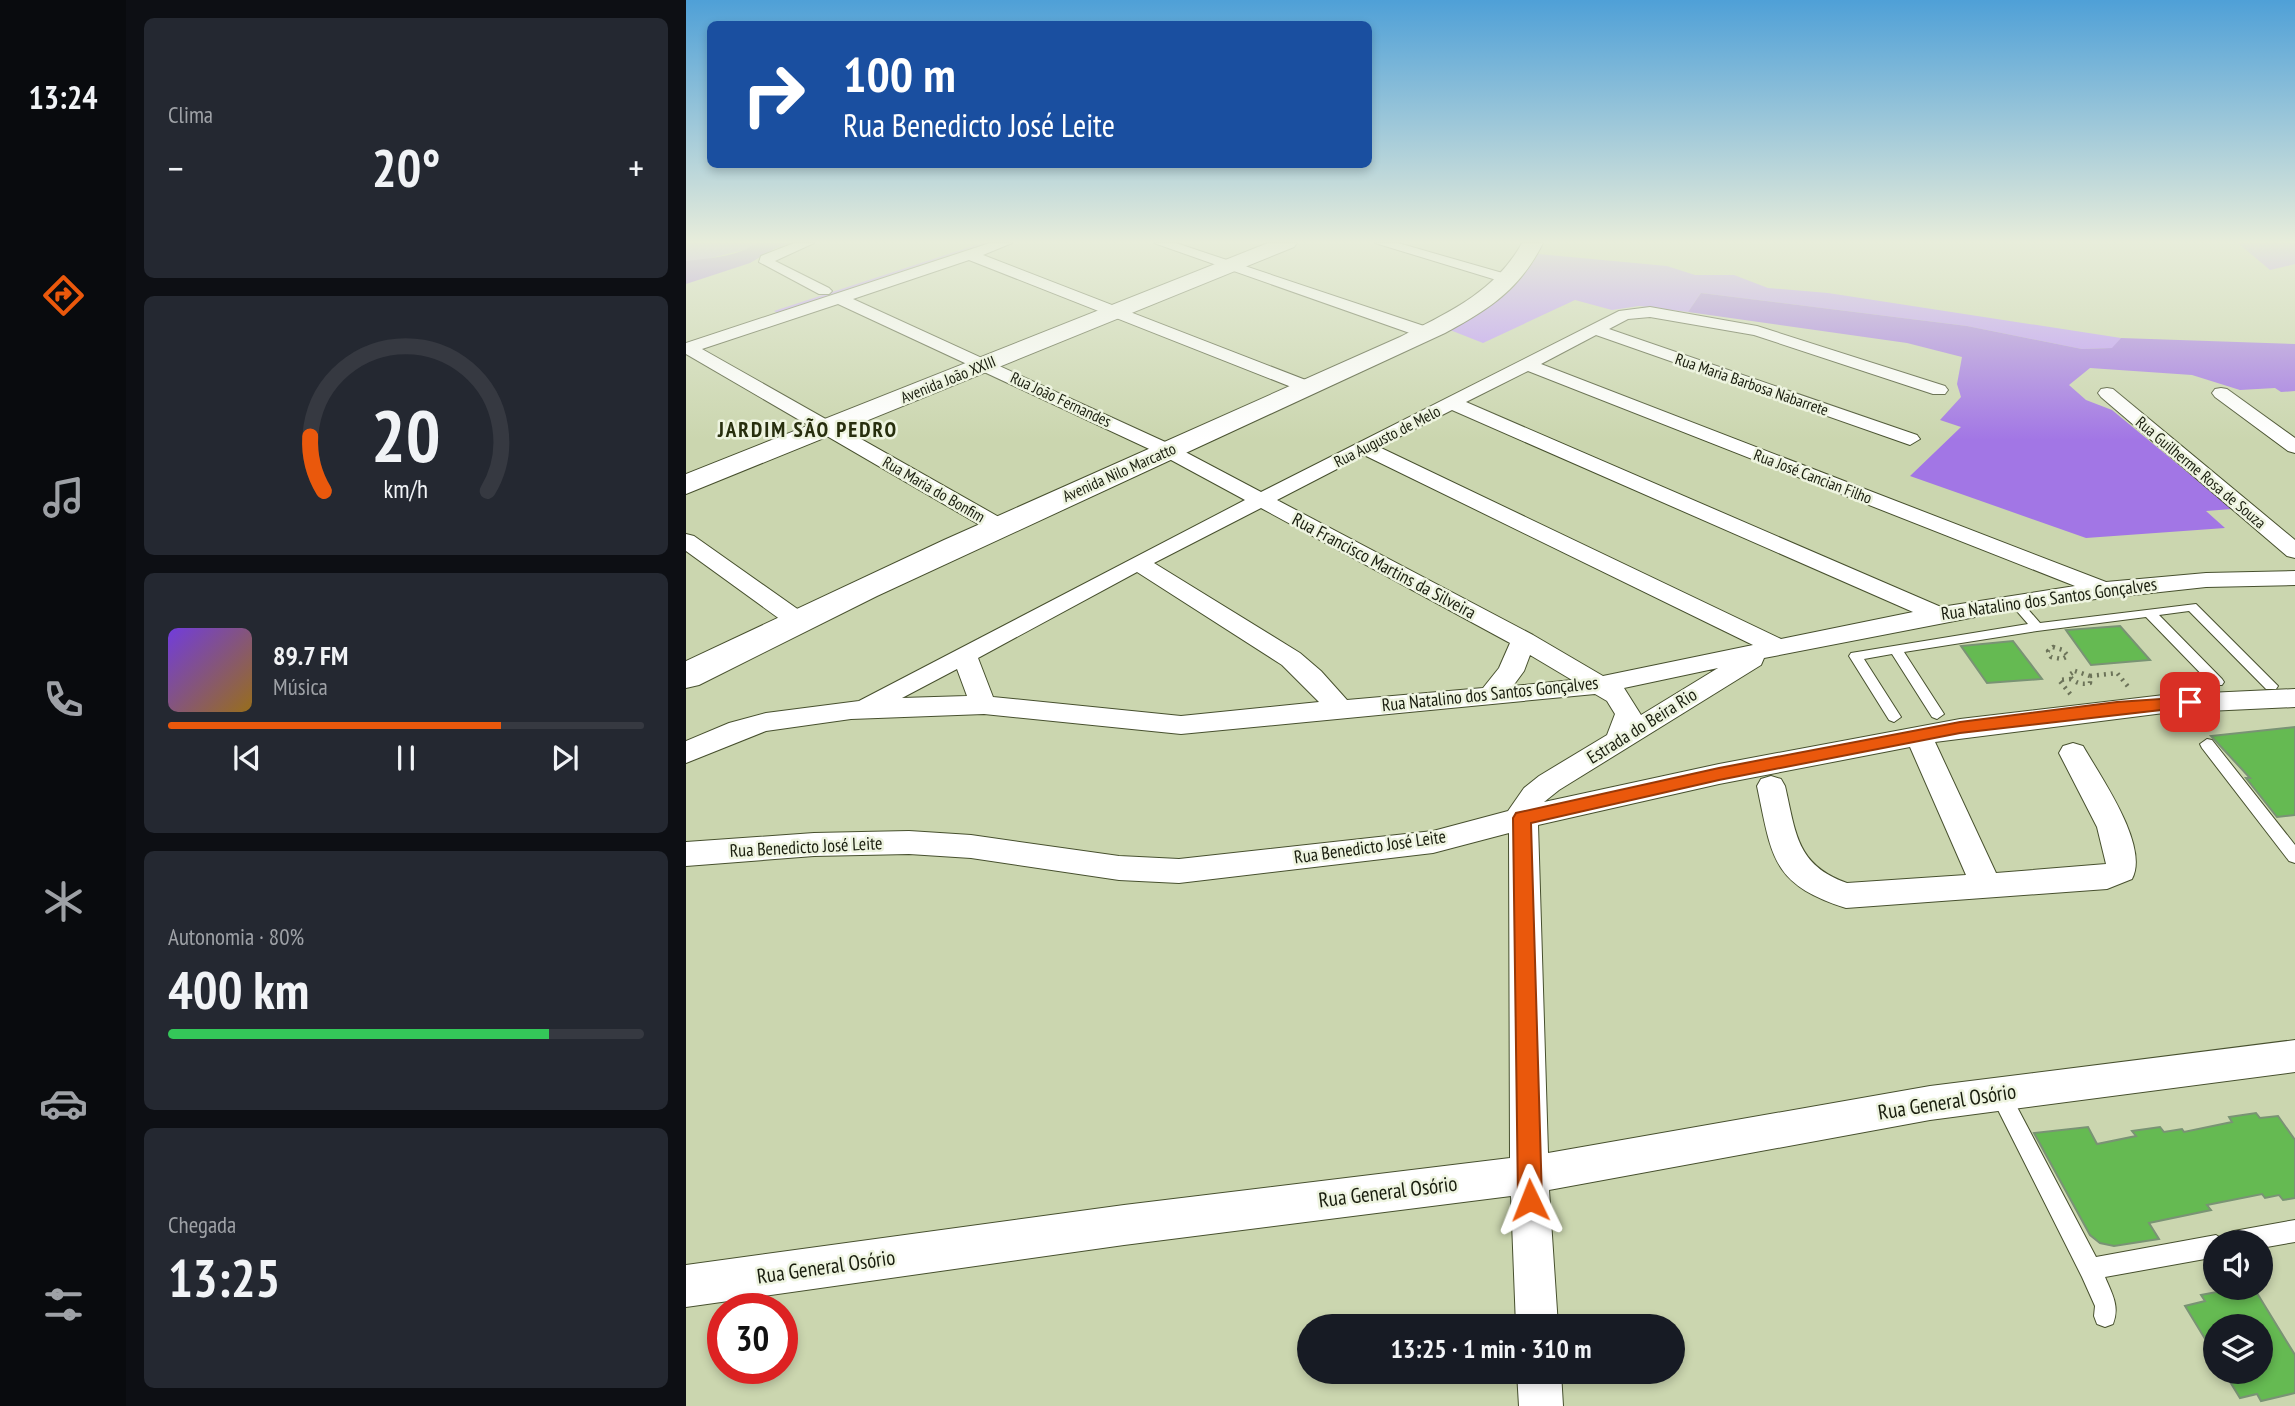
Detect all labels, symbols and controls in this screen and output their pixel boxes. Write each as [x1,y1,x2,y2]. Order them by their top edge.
text: 100 m [843,42,956,106]
icon: right [728,49,819,140]
text: 13:24 [28,76,98,118]
text: Clima [168,100,213,129]
text: Rua Benedicto José Leite [843,104,1115,146]
text: 20° [372,134,440,201]
text: − [168,143,184,192]
text: + [628,143,644,192]
icon: directions [39,271,88,320]
street label: Rua Maria Barbosa Nabarrete [1673,348,1831,420]
street label: Avenida João XXIII [897,351,999,407]
street label: Rua João Fernandes [1007,367,1115,431]
text: 20 [371,388,441,482]
street label: Rua Augusto de Melo [1330,401,1444,471]
street label: Rua Guilherme Rosa de Souza [2132,412,2270,532]
district label: JARDIM SÃO PEDRO [717,416,898,443]
street label: Avenida Nilo Marcatto [1059,438,1179,506]
street label: Rua José Cancian Filho [1751,444,1875,508]
street label: Rua Maria do Bonfim [879,452,989,526]
icon: music [39,473,88,522]
text: km/h [384,473,428,505]
street label: Rua Francisco Martins da Silveira [1288,507,1480,624]
street label: Rua Natalino dos Santos Gonçalves [1940,572,2158,625]
text: 89.7 FM [273,639,348,672]
street label: Rua Natalino dos Santos Gonçalves [1380,671,1599,716]
text: Música [273,672,328,701]
pin [2160,672,2220,732]
icon: phone [39,675,88,724]
street label: Estrada do Beira Rio [1583,683,1701,768]
icon: arrive [2171,683,2209,721]
icon: previous [228,739,266,777]
icon: pause [387,739,425,777]
icon: next [546,739,584,777]
street label: Rua Benedicto José Leite [1293,824,1447,869]
street label: Rua Benedicto José Leite [729,831,883,862]
icon: climate [39,877,88,926]
text: Autonomia · 80% [168,922,304,951]
text: 400 km [168,956,309,1023]
street label: Rua General Osório [1876,1077,2018,1126]
icon: car [39,1079,88,1128]
position arrow [1493,1163,1567,1237]
street label: Rua General Osório [1317,1170,1459,1213]
text: Chegada [168,1210,236,1239]
map controls [2203,1230,2273,1384]
button: sound [2203,1230,2273,1300]
street label: Rua General Osório [755,1243,897,1290]
text: 13:25 [168,1244,280,1311]
icon: filters [39,1280,88,1329]
speed limit sign: 30 [707,1293,798,1384]
button: layers [2203,1314,2273,1384]
text: 13:25 · 1 min · 310 m [1391,1332,1591,1365]

